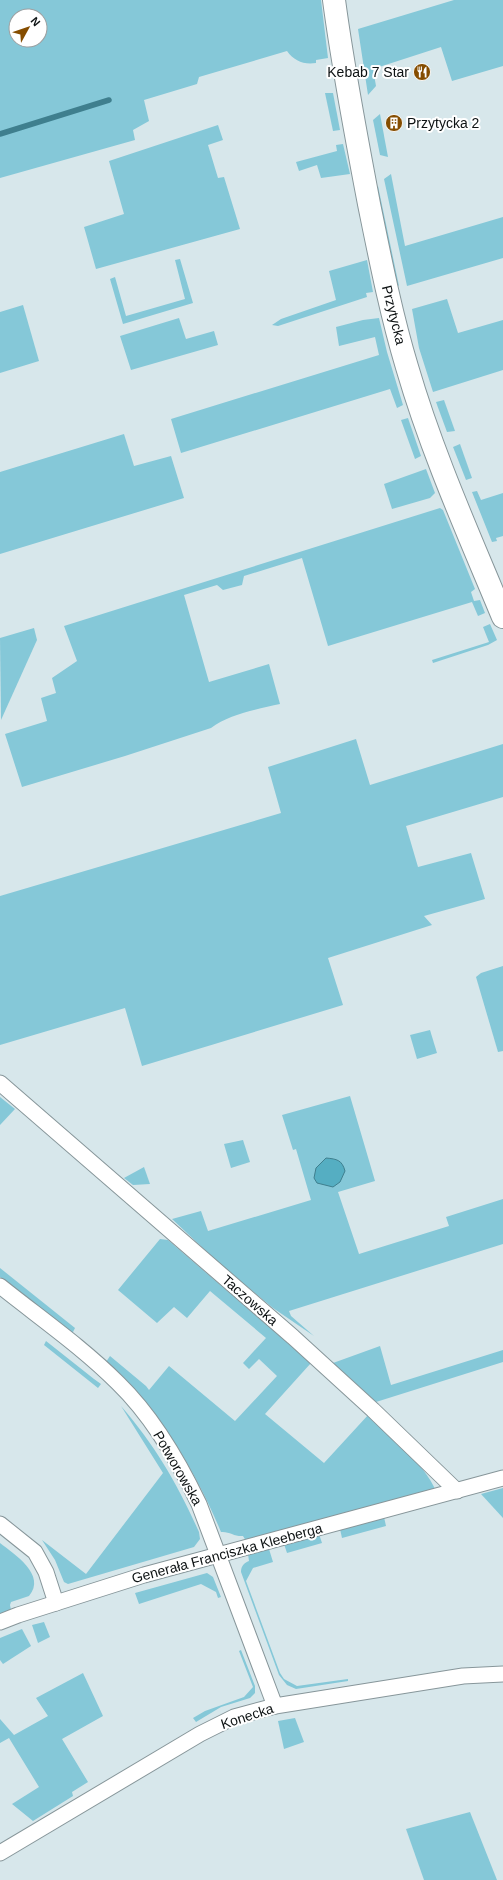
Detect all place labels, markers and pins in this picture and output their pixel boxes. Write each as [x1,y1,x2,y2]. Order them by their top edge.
restaurant icon: Kebab 7 Star [412,62,432,82]
place label: Kebab 7 Star [327,64,409,80]
building icon: Przytycka 2 [384,113,404,133]
place label: Przytycka 2 [407,115,480,131]

